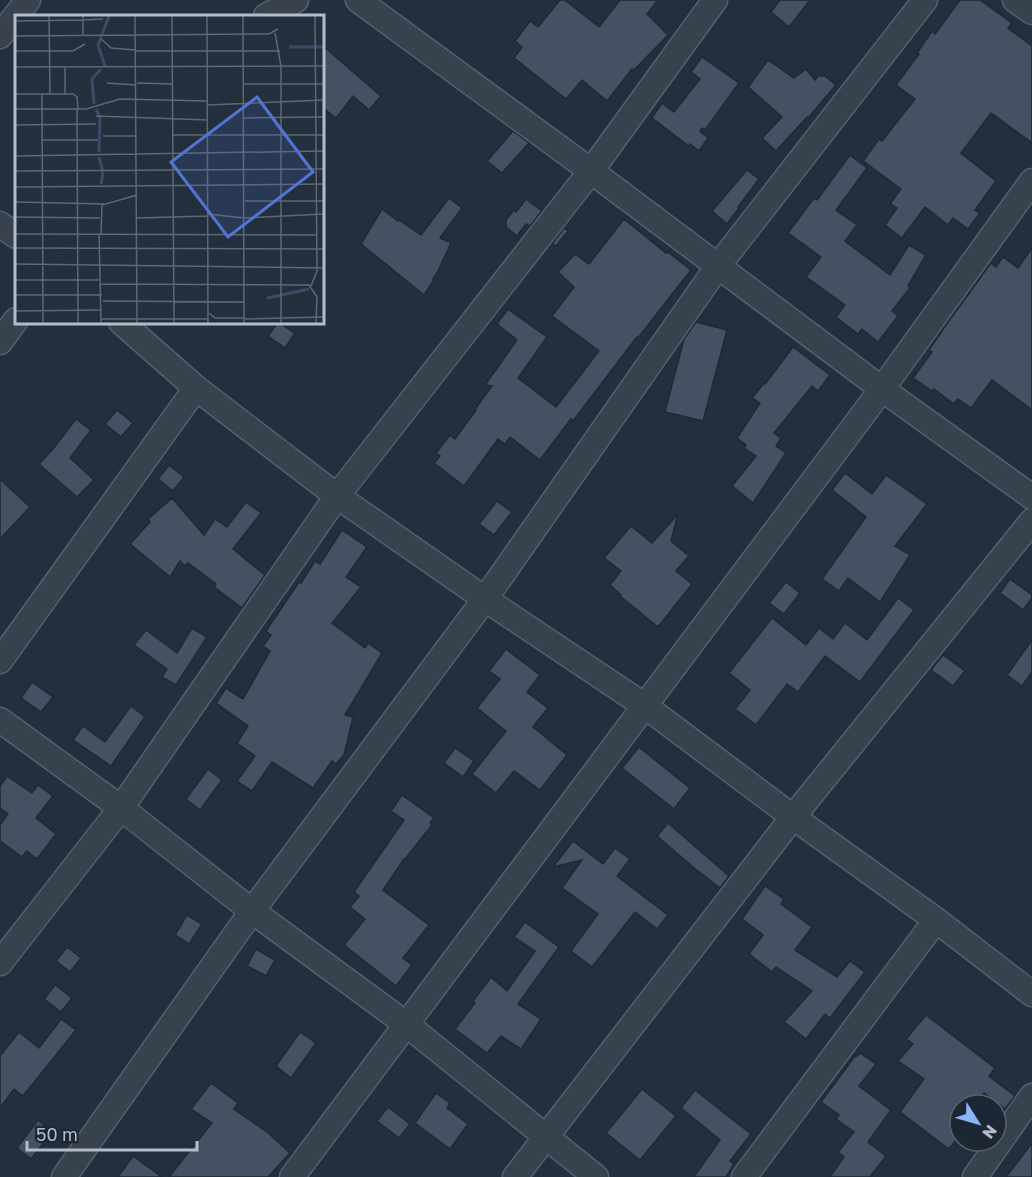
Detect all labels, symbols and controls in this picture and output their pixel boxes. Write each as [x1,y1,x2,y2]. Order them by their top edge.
inset map [15,15,324,324]
north arrow [948,1093,1008,1153]
scale bar [27,1114,196,1152]
text: N [978,1121,1002,1143]
text: 50 m [36,1123,78,1145]

